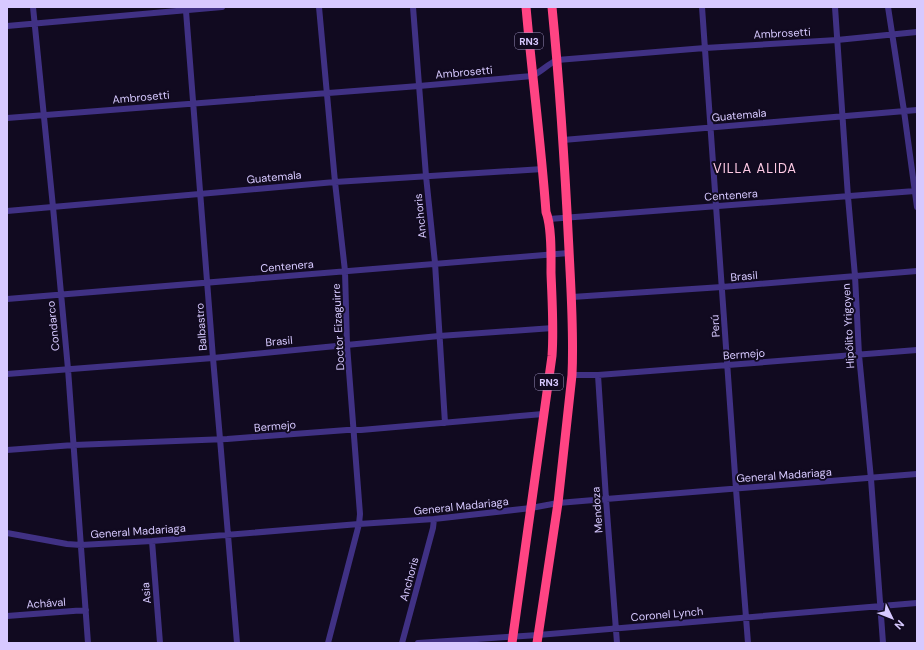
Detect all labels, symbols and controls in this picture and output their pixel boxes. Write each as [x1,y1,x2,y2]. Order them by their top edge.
street label: Ambrosetti [753,25,811,41]
road number: RN3 [515,33,543,49]
street label: Ambrosetti [435,63,493,81]
street label: Ambrosetti [112,88,170,106]
street label: Guatemala [711,106,767,124]
district label: VILLA ALIDA [713,160,797,177]
street label: Guatemala [246,168,302,186]
street label: Centenera [704,186,758,204]
street label: Anchoris [411,193,429,239]
street label: Centenera [260,257,314,275]
street label: Brasil [730,268,758,284]
street label: Doctor Eizaguirre [329,283,347,371]
street label: Hipólito Yrigoyen [839,283,857,369]
street label: Condarco [43,300,63,352]
street label: Balbastro [192,303,210,351]
street label: Perú [707,314,723,338]
street label: Brasil [265,333,293,349]
street label: Bermejo [722,346,766,362]
road number: RN3 [535,374,563,390]
street label: Bermejo [253,417,297,435]
street label: General Madariaga [736,465,832,485]
street label: Mendoza [588,486,606,534]
street label: General Madariaga [413,494,509,518]
street label: General Madariaga [90,521,186,541]
street label: Anchoris [396,555,422,603]
street label: Asia [138,582,154,604]
street label: Achával [26,595,66,611]
north arrow [872,598,912,638]
street label: Coronel Lynch [630,604,704,624]
text: N [891,617,907,633]

